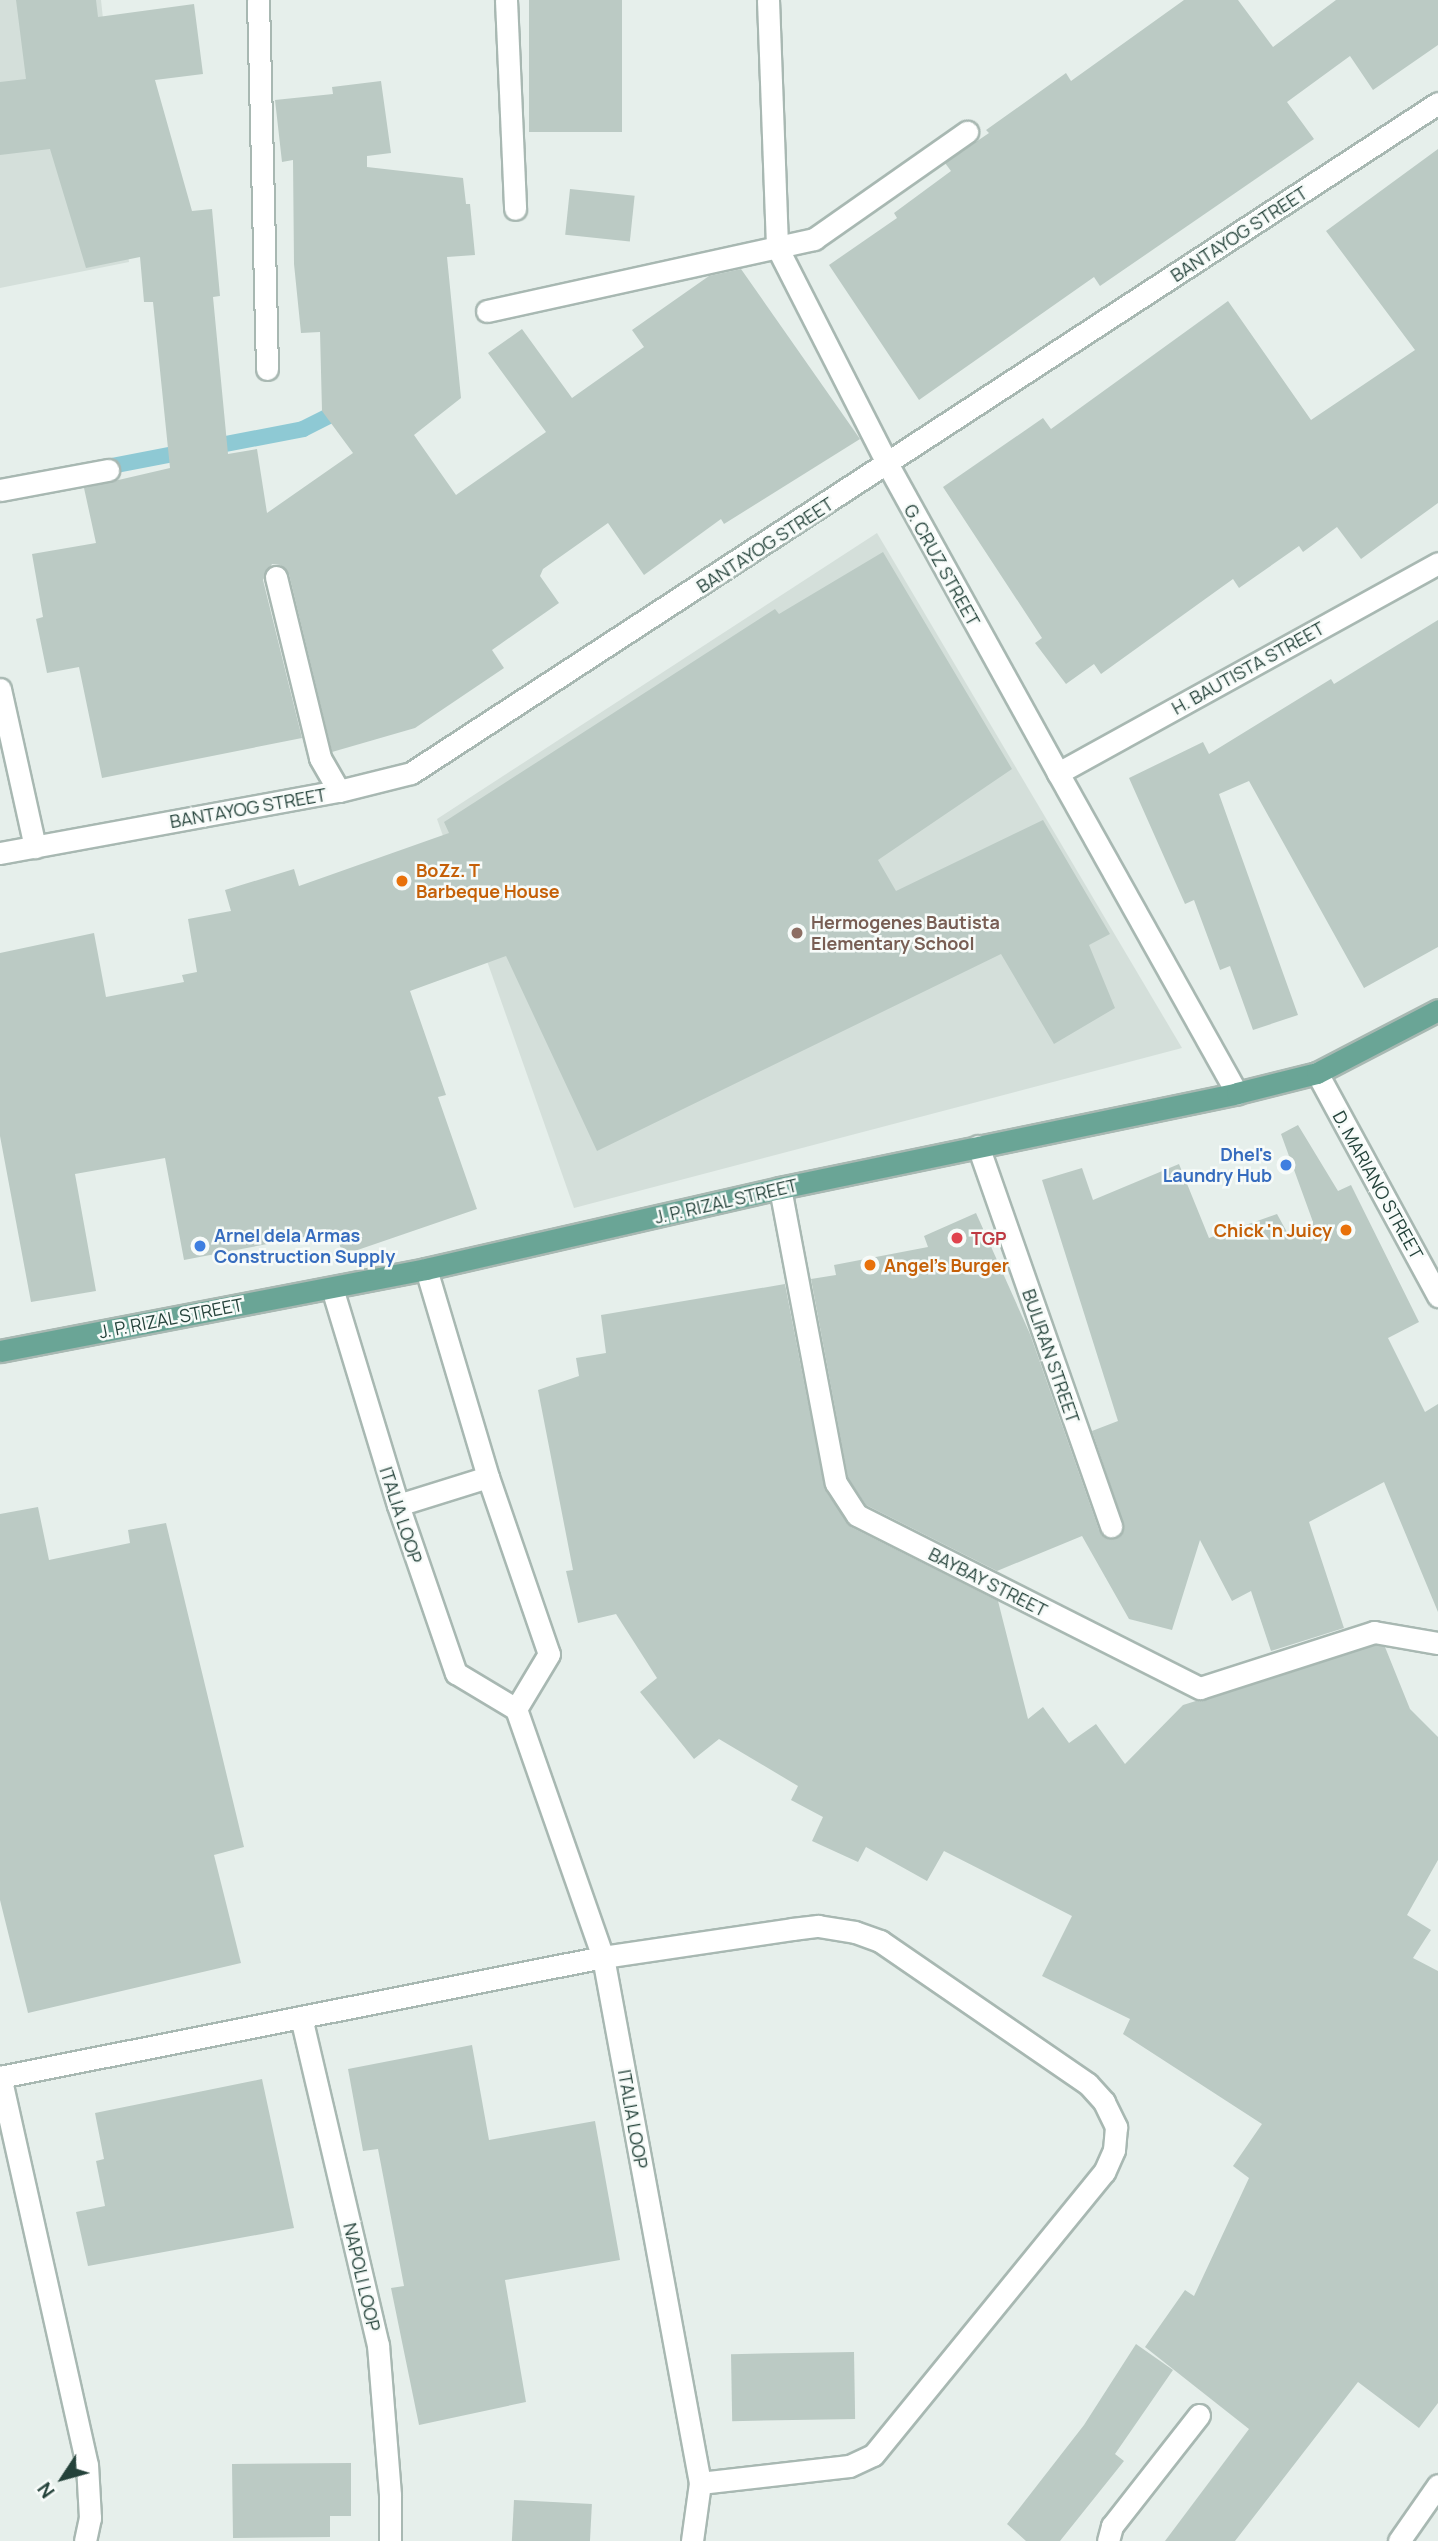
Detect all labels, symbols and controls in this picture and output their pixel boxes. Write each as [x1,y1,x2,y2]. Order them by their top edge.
street label: BANTAYOG STREET [1167,182,1311,286]
street label: BANTAYOG STREET [693,493,837,597]
street label: G. CRUZ STREET [900,500,984,630]
street label: H. BAUTISTA STREET [1168,617,1328,719]
street label: BANTAYOG STREET [168,784,328,832]
place label: BoZz. T Barbeque House [416,860,560,903]
marker: BoZz. T Barbeque House [394,873,410,889]
place label: Hermogenes Bautista Elementary School [811,912,1000,954]
marker: Hermogenes Bautista Elementary School [789,925,805,941]
street label: D. MARIANO STREET [1328,1107,1428,1263]
place label: Dhel's Laundry Hub [1163,1144,1272,1186]
marker: Dhel's Laundry Hub [1278,1157,1294,1173]
street label: J. P. RIZAL STREET [652,1174,800,1228]
place label: Chick 'n Juicy [1214,1219,1332,1241]
marker: Chick 'n Juicy [1338,1222,1354,1238]
place label: Arnel dela Armas Construction Supply [214,1225,395,1268]
place label: TGP [971,1227,1007,1249]
marker: TGP [949,1230,965,1246]
marker: Arnel dela Armas Construction Supply [192,1238,208,1254]
place label: Angel's Burger [884,1254,1008,1276]
marker: Angel's Burger [862,1257,878,1273]
street label: BULIRAN STREET [1018,1286,1084,1426]
street label: J. P. RIZAL STREET [97,1293,245,1343]
street label: ITALIA LOOP [375,1464,427,1566]
street label: BAYBAY STREET [925,1543,1051,1621]
street label: ITALIA LOOP [614,2068,652,2170]
street label: NAPOLI LOOP [339,2221,385,2333]
north arrow [28,2443,98,2513]
text: N [31,2477,61,2504]

